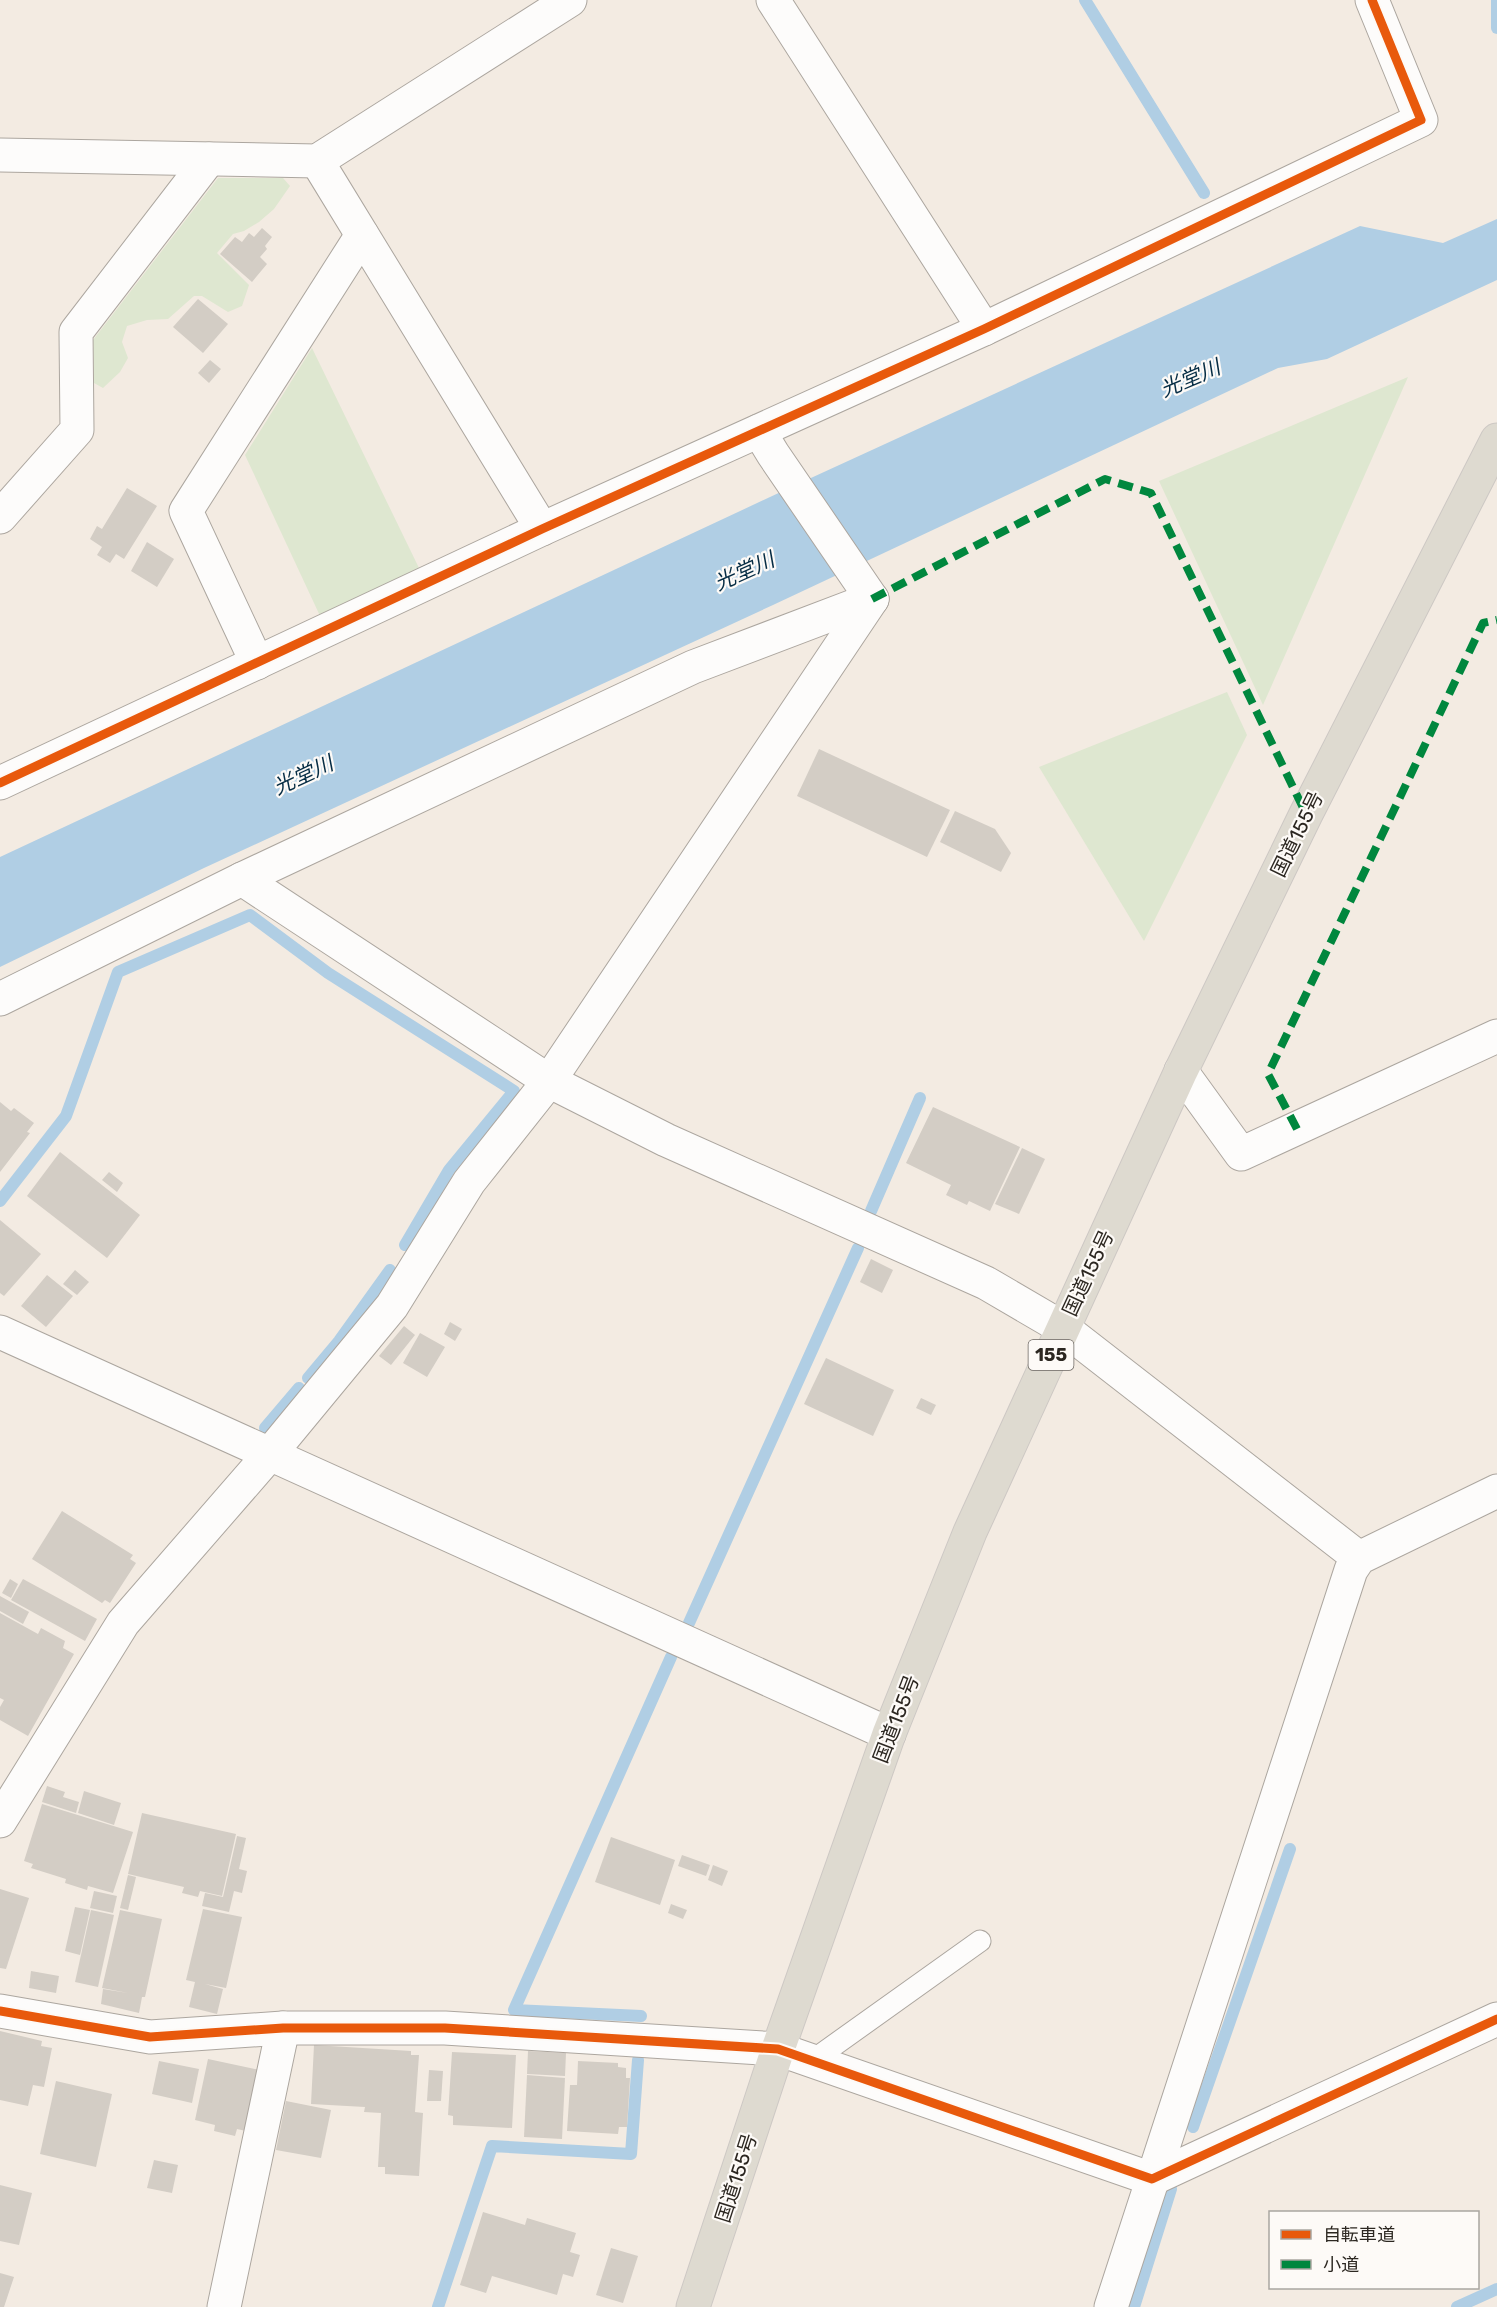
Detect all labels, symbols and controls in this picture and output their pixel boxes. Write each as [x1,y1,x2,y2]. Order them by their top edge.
water label: 光堂川 [1156,353,1226,402]
water label: 光堂川 [710,546,780,595]
water label: 光堂川 [269,750,339,800]
street label: 国道155号 [1266,787,1328,881]
street label: 国道155号 [1058,1226,1118,1320]
road number: 155 [1028,1340,1074,1370]
street label: 国道155号 [868,1672,924,1766]
street label: 国道155号 [710,2130,762,2226]
legend [1269,2211,1479,2289]
text: 自転車道 [1323,2224,1395,2246]
text: 小道 [1323,2254,1359,2276]

